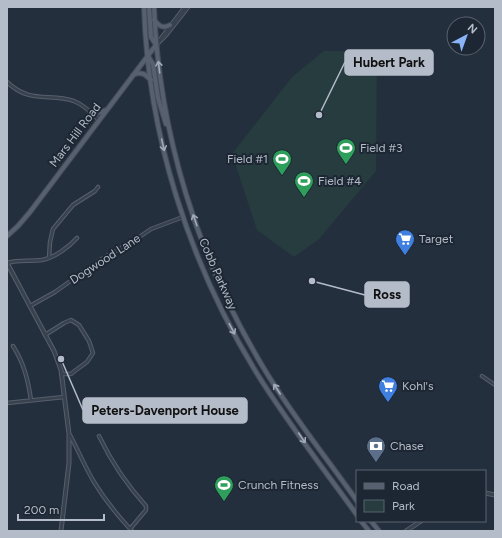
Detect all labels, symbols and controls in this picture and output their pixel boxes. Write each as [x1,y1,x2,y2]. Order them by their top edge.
north arrow [446,16,486,56]
text: N [465,21,480,37]
callout: Hubert Park [345,50,433,75]
text: Hubert Park [353,55,425,70]
one-way arrow [155,61,163,74]
street label: Mars Hill Road [46,100,104,170]
sports icon: Field #3 [335,137,357,165]
one-way arrow [160,138,167,151]
place label: Field #3 [360,141,403,155]
sports icon: Field #1 [271,148,293,176]
place label: Field #1 [227,152,268,166]
sports icon: Field #4 [293,170,315,198]
place label: Field #4 [318,174,362,188]
one-way arrow [190,215,198,227]
supermarket icon: Target [394,228,416,256]
street label: Dogwood Lane [67,231,143,287]
place label: Target [419,232,454,246]
street label: Cobb Parkway [196,236,240,313]
callout: Ross [365,282,409,307]
text: Ross [373,287,401,302]
one-way arrow [228,323,236,335]
supermarket icon: Kohl's [377,375,399,403]
place label: Kohl's [402,379,434,393]
one-way arrow [273,384,282,395]
callout: Peters-Davenport House [83,398,247,423]
text: Peters-Davenport House [91,403,239,418]
one-way arrow [298,433,306,444]
bank icon: Chase [365,435,387,463]
place label: Chase [390,439,424,453]
legend [356,470,486,522]
sports icon: Crunch Fitness [213,474,235,502]
place label: Crunch Fitness [238,478,319,492]
text: Road [392,479,420,493]
scale bar [18,496,104,522]
text: Park [392,499,415,513]
text: 200 m [24,503,59,517]

